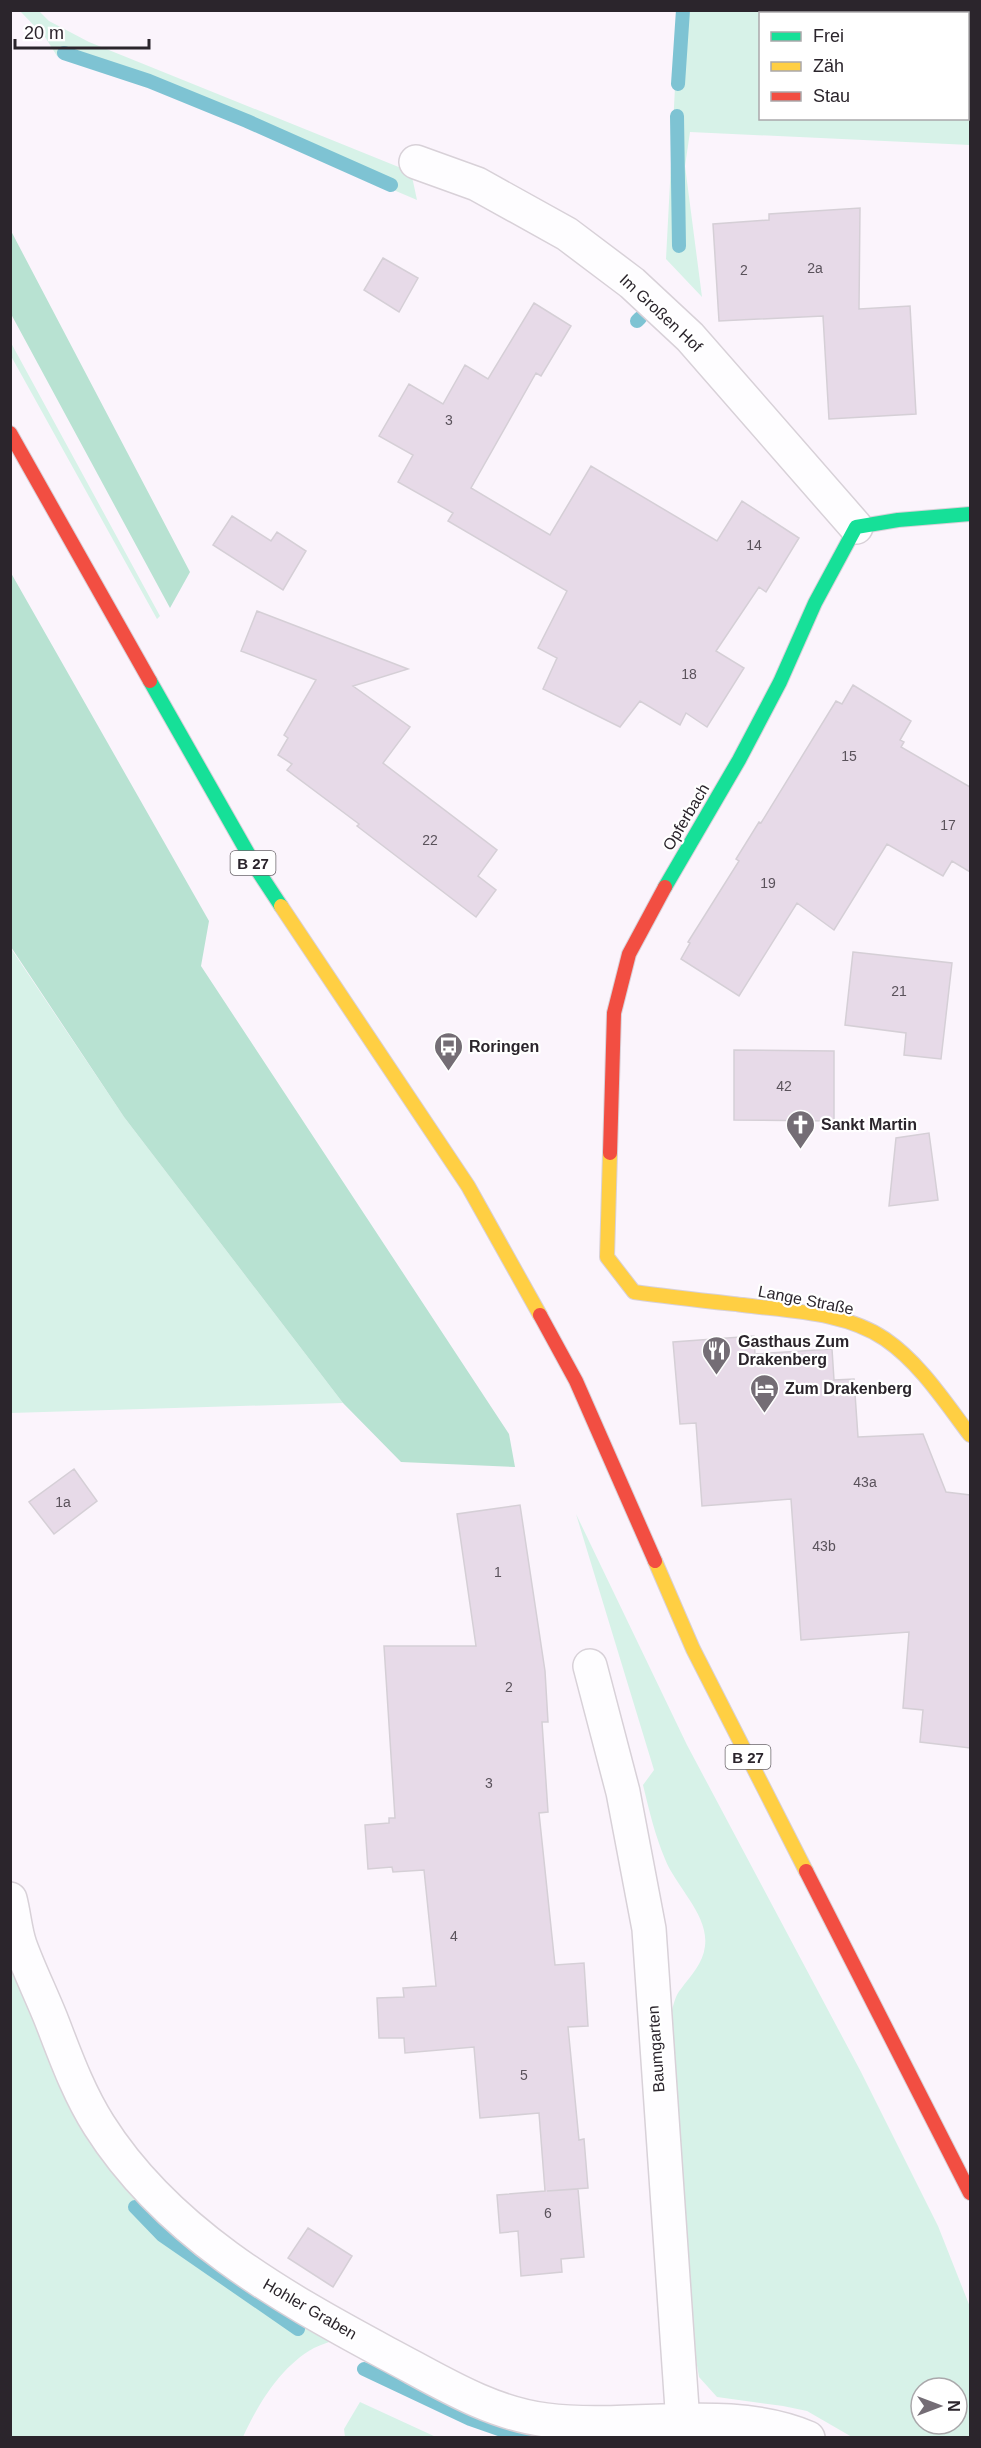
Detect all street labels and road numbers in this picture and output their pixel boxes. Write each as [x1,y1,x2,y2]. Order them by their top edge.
street label: Im Großen Hof [617,271,706,356]
street label: Opferbach [659,781,713,853]
road number: B 27 [230,851,276,875]
street label: Lange Straße [757,1282,855,1318]
road number: B 27 [726,1745,771,1769]
street label: Baumgarten [644,2005,668,2093]
street label: Hohler Graben [260,2275,360,2343]

